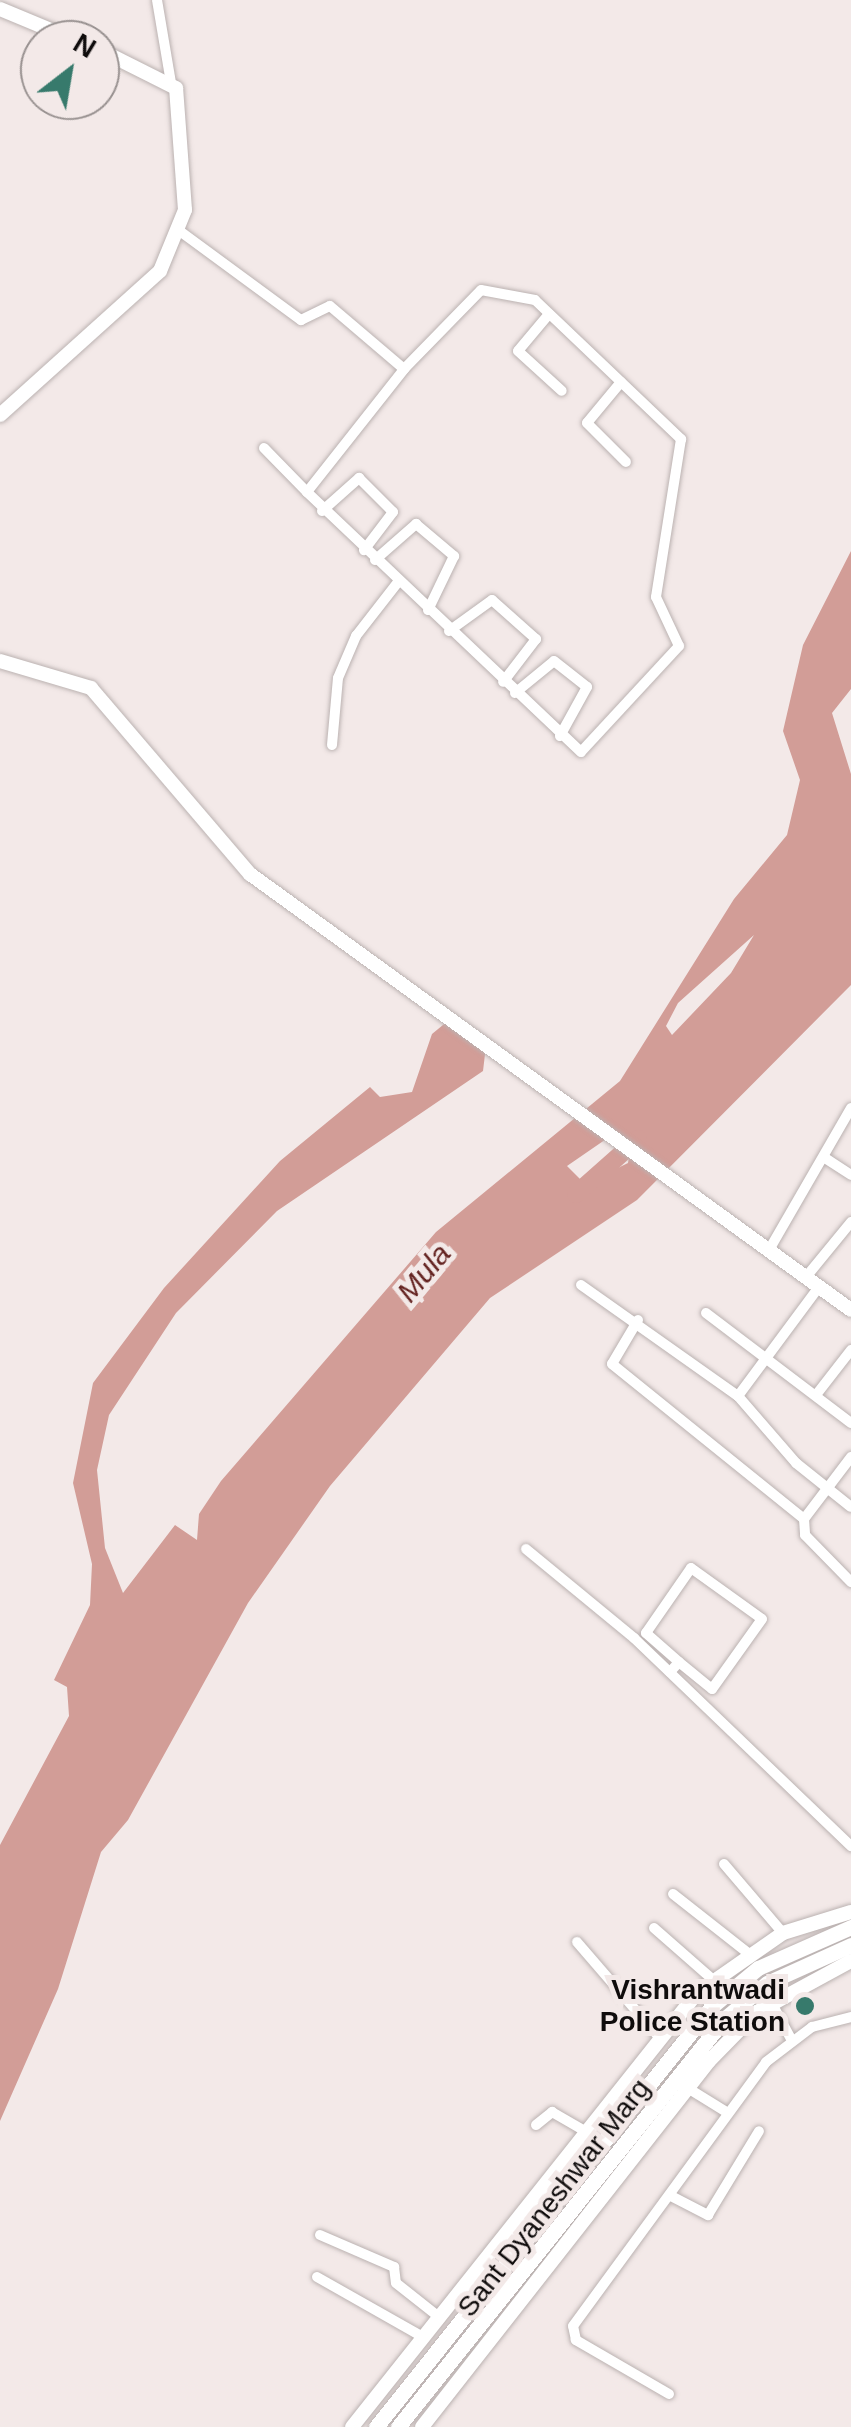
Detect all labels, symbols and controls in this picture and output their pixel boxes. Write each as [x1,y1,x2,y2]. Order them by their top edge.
north arrow [20,20,120,120]
text: N [68,27,101,64]
water label: Mula [389,1237,459,1309]
place label: Vishrantwadi Police Station [600,1973,785,2039]
marker: Vishrantwadi Police Station [794,1995,816,2017]
street label: Sant Dyaneshwar Marg [451,2072,657,2324]

